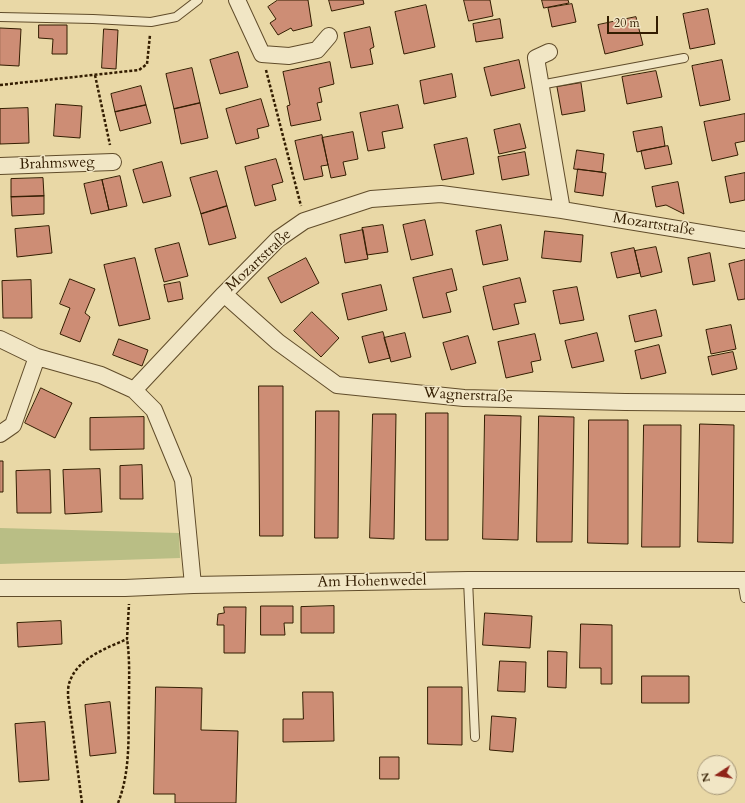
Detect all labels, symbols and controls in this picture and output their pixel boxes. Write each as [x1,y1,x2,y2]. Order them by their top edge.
scale bar [609,8,660,34]
text: 20 m [614,15,640,31]
street label: Brahmsweg [19,154,95,174]
street label: Mozartstraße [612,210,696,240]
street label: Mozartstraße [222,226,296,296]
street label: Wagnerstraße [423,385,513,407]
street label: Am Hohenwedel [317,572,427,592]
north arrow [697,755,737,795]
text: N [697,771,714,784]

